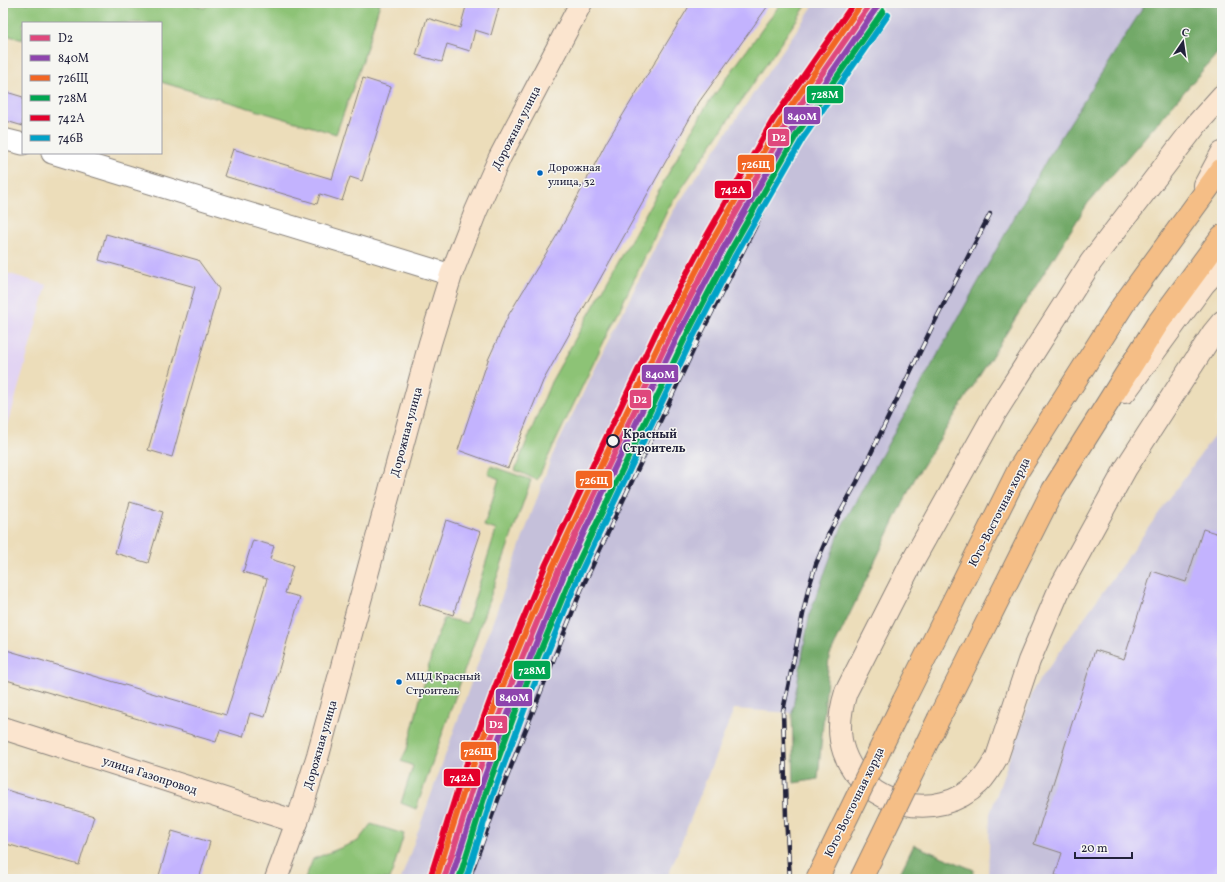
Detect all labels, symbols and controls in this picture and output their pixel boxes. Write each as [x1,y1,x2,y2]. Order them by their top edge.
legend [22,22,162,154]
north arrow [1163,22,1203,62]
text: С [1180,26,1190,42]
text: D2 [58,31,73,47]
text: 840М [58,51,89,67]
text: 726Щ [58,71,89,87]
street label: Дорожная улица [489,84,545,173]
line badge: 728М [806,85,844,104]
text: 728М [811,88,839,103]
text: 728М [58,91,87,107]
line badge: 840М [783,106,821,125]
text: 840М [787,110,817,125]
text: 742А [58,111,85,127]
line badge: D2 [767,128,790,147]
text: 746В [58,131,83,147]
text: D2 [772,131,786,146]
line badge: 726Щ [737,154,775,173]
text: 726Щ [741,158,771,173]
place label: Дорожная улица, 32 [548,161,601,190]
marker: Дорожная улица, 32 [535,168,545,178]
line badge: 742А [714,180,752,199]
text: 742А [721,183,745,198]
line badge: 840М [641,364,679,383]
text: 840М [645,368,675,383]
street label: Дорожная улица [387,385,427,479]
line badge: D2 [629,389,652,409]
text: D2 [633,393,647,408]
place label: Красный Строитель [623,427,686,457]
marker: Красный Строитель [606,434,620,448]
street label: Юго-Восточная хорда [965,455,1034,570]
line badge: 726Щ [575,470,613,489]
text: 726Щ [579,474,609,489]
line badge: 728М [513,660,551,680]
text: 728М [518,664,546,679]
place label: МЦД Красный Строитель [406,670,481,699]
marker: МЦД Красный Строитель [394,677,404,687]
line badge: 840М [495,688,533,707]
text: 840М [499,691,529,706]
street label: Дорожная улица [301,699,341,792]
line badge: D2 [485,715,508,734]
text: D2 [489,718,503,733]
line badge: 726Щ [460,741,497,761]
text: 726Щ [463,745,493,760]
street label: Юго-Восточная хорда [821,745,888,860]
street label: улица Газопровод [100,753,199,799]
line badge: 742А [443,768,481,787]
text: 742А [450,771,474,786]
scale bar [1075,834,1132,860]
text: 20 m [1081,841,1108,857]

